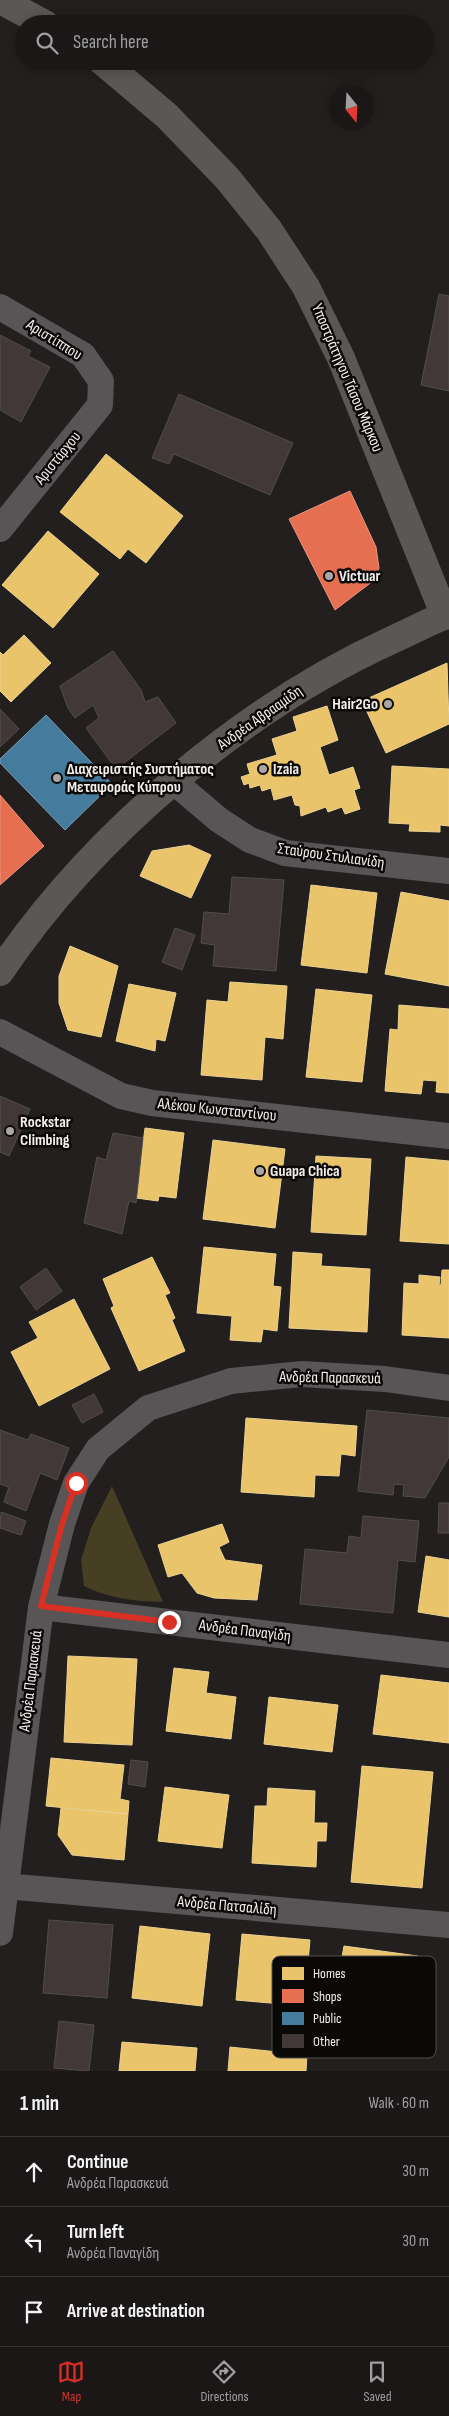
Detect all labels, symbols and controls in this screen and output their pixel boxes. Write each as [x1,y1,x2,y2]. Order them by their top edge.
search box [15,15,434,70]
icon: search [33,29,61,57]
text: Search here [73,31,149,54]
north arrow [329,85,374,130]
street label: Υποστράτηγου Τάσου Μάρκου [307,301,387,455]
street label: Αριστίππου [22,315,85,365]
street label: Αριστάρχου [30,428,85,489]
place label: Victuar [339,567,381,586]
marker: Victuar [323,570,335,582]
street label: Ανδρέα Αβρααμίδη [213,682,306,755]
place label: Hair2Go [332,695,378,714]
marker: Hair2Go [382,698,394,710]
place label: Διαχειριστής Συστήματος Μεταφοράς Κύπρου [67,760,214,797]
place label: Izaia [273,760,299,779]
marker: Izaia [257,763,269,775]
marker: Διαχειριστής Συστήματος Μεταφοράς Κύπρου [51,772,63,784]
street label: Σταύρου Στυλιανίδη [276,839,386,873]
street label: Αλέκου Κωνσταντίνου [156,1094,277,1126]
place label: Rockstar Climbing [20,1113,71,1150]
marker: Rockstar Climbing [4,1125,16,1137]
place label: Guapa Chica [270,1162,340,1181]
marker: Guapa Chica [254,1165,266,1177]
street label: Ανδρέα Παρασκευά [278,1368,381,1388]
route start [65,1472,88,1495]
route end [158,1611,181,1634]
street label: Ανδρέα Παναγίδη [197,1616,292,1646]
street label: Ανδρέα Παρασκευά [15,1629,47,1734]
street label: Ανδρέα Πατσαλίδη [176,1892,277,1920]
legend [272,1956,436,2058]
text: Homes [313,1965,346,1982]
text: Shops [313,1988,342,2005]
text: Public [313,2010,342,2027]
text: Other [313,2033,340,2050]
text: 1 min [20,2091,59,2116]
text: Walk · 60 m [369,2094,429,2113]
text: Continue [67,2151,128,2174]
icon: ahead [20,2158,48,2186]
text: 30 m [402,2162,429,2181]
text: Ανδρέα Παρασκευά [67,2174,169,2193]
text: Turn left [67,2221,124,2244]
icon: left [20,2228,48,2256]
text: 30 m [402,2232,429,2251]
text: Ανδρέα Παναγίδη [67,2244,159,2263]
icon: arrive [20,2298,48,2326]
text: Arrive at destination [67,2300,205,2323]
tab: Map [57,2358,85,2405]
tab: Directions [200,2358,249,2405]
tab: Saved [363,2358,392,2405]

